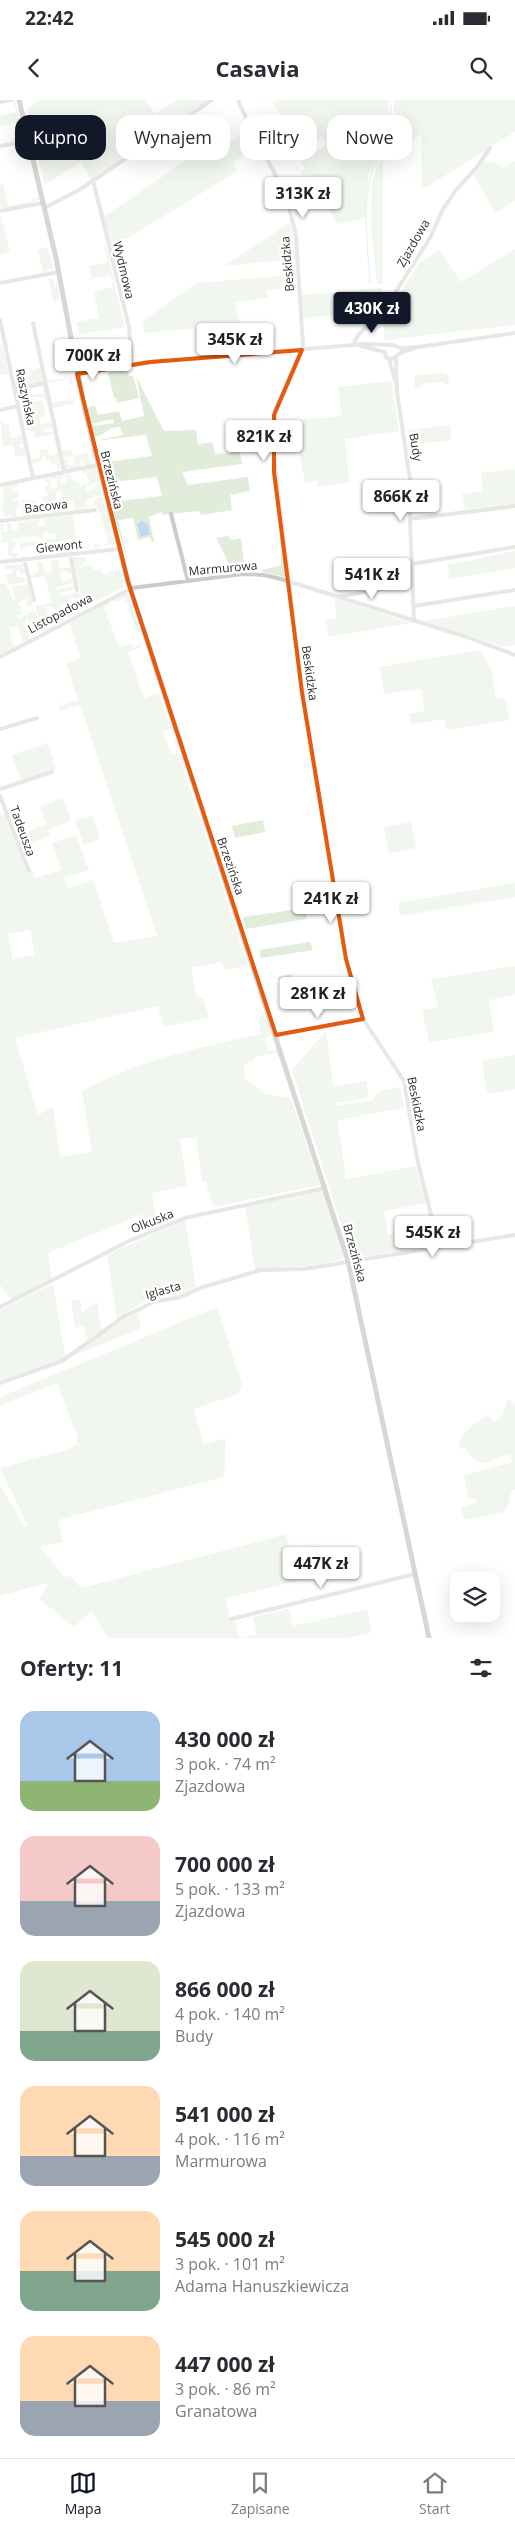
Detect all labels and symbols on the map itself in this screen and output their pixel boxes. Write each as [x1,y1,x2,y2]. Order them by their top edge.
pin: 313K zł [257,176,349,219]
street label: Zjazdowa [392,216,434,270]
street label: Beskidzka [276,236,298,292]
street label: Wydmowa [109,239,139,301]
pin: 430K zł [326,292,418,334]
pin: 345K zł [189,322,281,365]
pin: 700K zł [47,338,139,381]
street label: Raszyńska [12,367,40,427]
pin: 821K zł [218,420,310,462]
street label: Budy [405,432,427,463]
street label: Brzezińska [97,449,127,511]
pin: 866K zł [355,480,447,522]
street label: Bacowa [23,495,69,517]
street label: Giewont [35,535,83,557]
street label: Marmurowa [188,557,258,579]
pin: 541K zł [326,558,418,600]
street label: Listopadowa [25,589,95,637]
street label: Beskidzka [298,644,322,702]
street label: Tadeusza [6,803,40,859]
street label: Brzezińska [213,835,249,897]
pin: 241K zł [285,882,377,924]
pin: 281K zł [272,976,364,1019]
street label: Beskidzka [403,1075,431,1133]
street label: Olkuska [128,1205,176,1237]
pin: 545K zł [387,1216,479,1258]
street label: Brzezińska [339,1222,371,1284]
street label: Iglasta [143,1277,183,1303]
pin: 447K zł [275,1546,367,1589]

